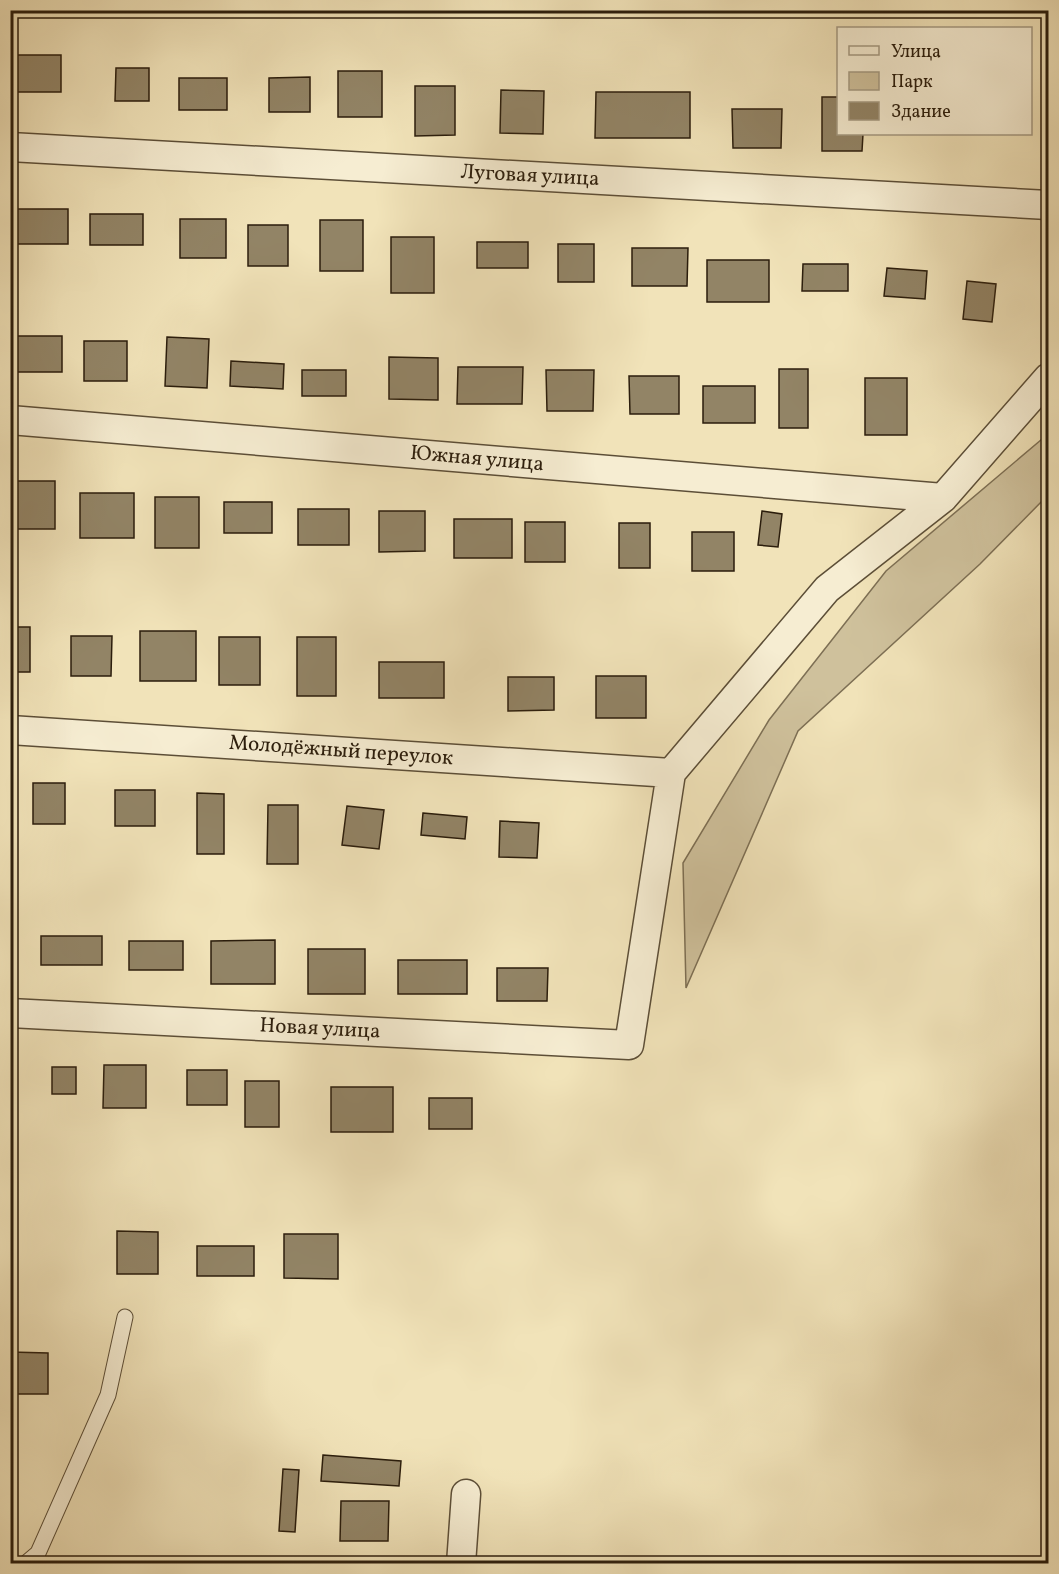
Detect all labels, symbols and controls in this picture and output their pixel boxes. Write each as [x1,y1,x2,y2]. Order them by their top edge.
legend [837,27,1032,135]
text: Улица [891,40,941,65]
text: Парк [891,70,933,95]
text: Здание [891,100,951,125]
street label: Луговая улица [460,158,600,194]
street label: Южная улица [409,439,545,479]
street label: Молодёжный переулок [228,729,454,773]
street label: Новая улица [259,1011,381,1047]

